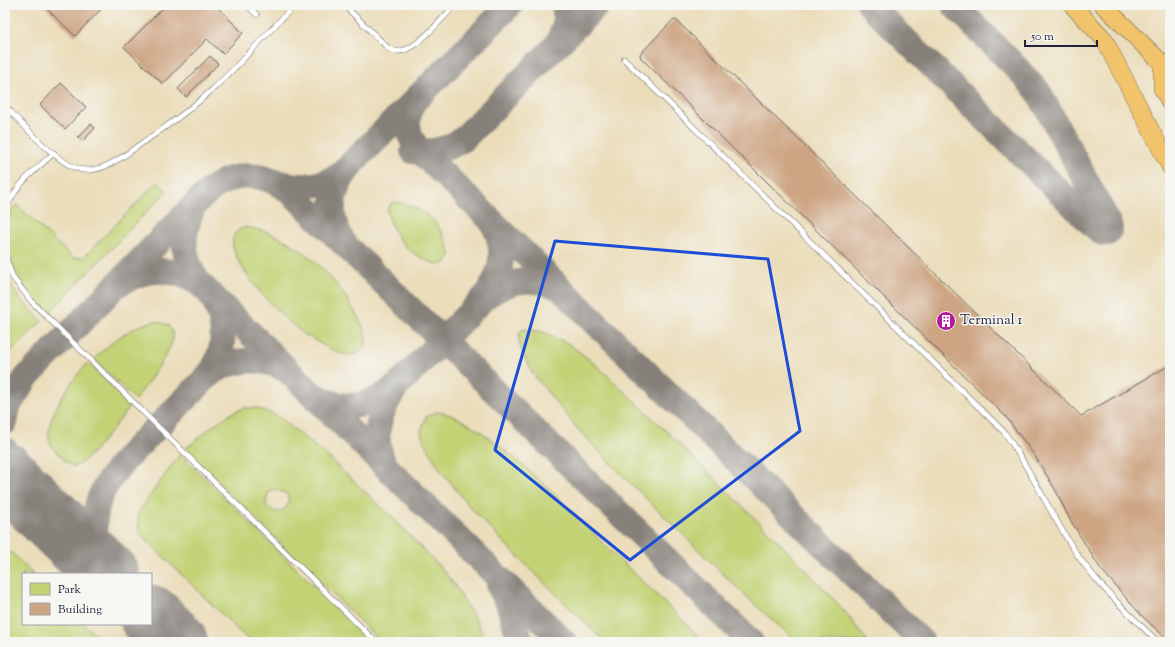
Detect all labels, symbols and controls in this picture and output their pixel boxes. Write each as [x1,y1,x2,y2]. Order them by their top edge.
scale bar [1025,22,1097,48]
text: 50 m [1030,28,1054,46]
building icon: Terminal 1 [935,310,957,332]
place label: Terminal 1 [960,311,1023,331]
legend [22,573,152,625]
text: Park [58,581,81,599]
text: Building [58,601,102,619]

